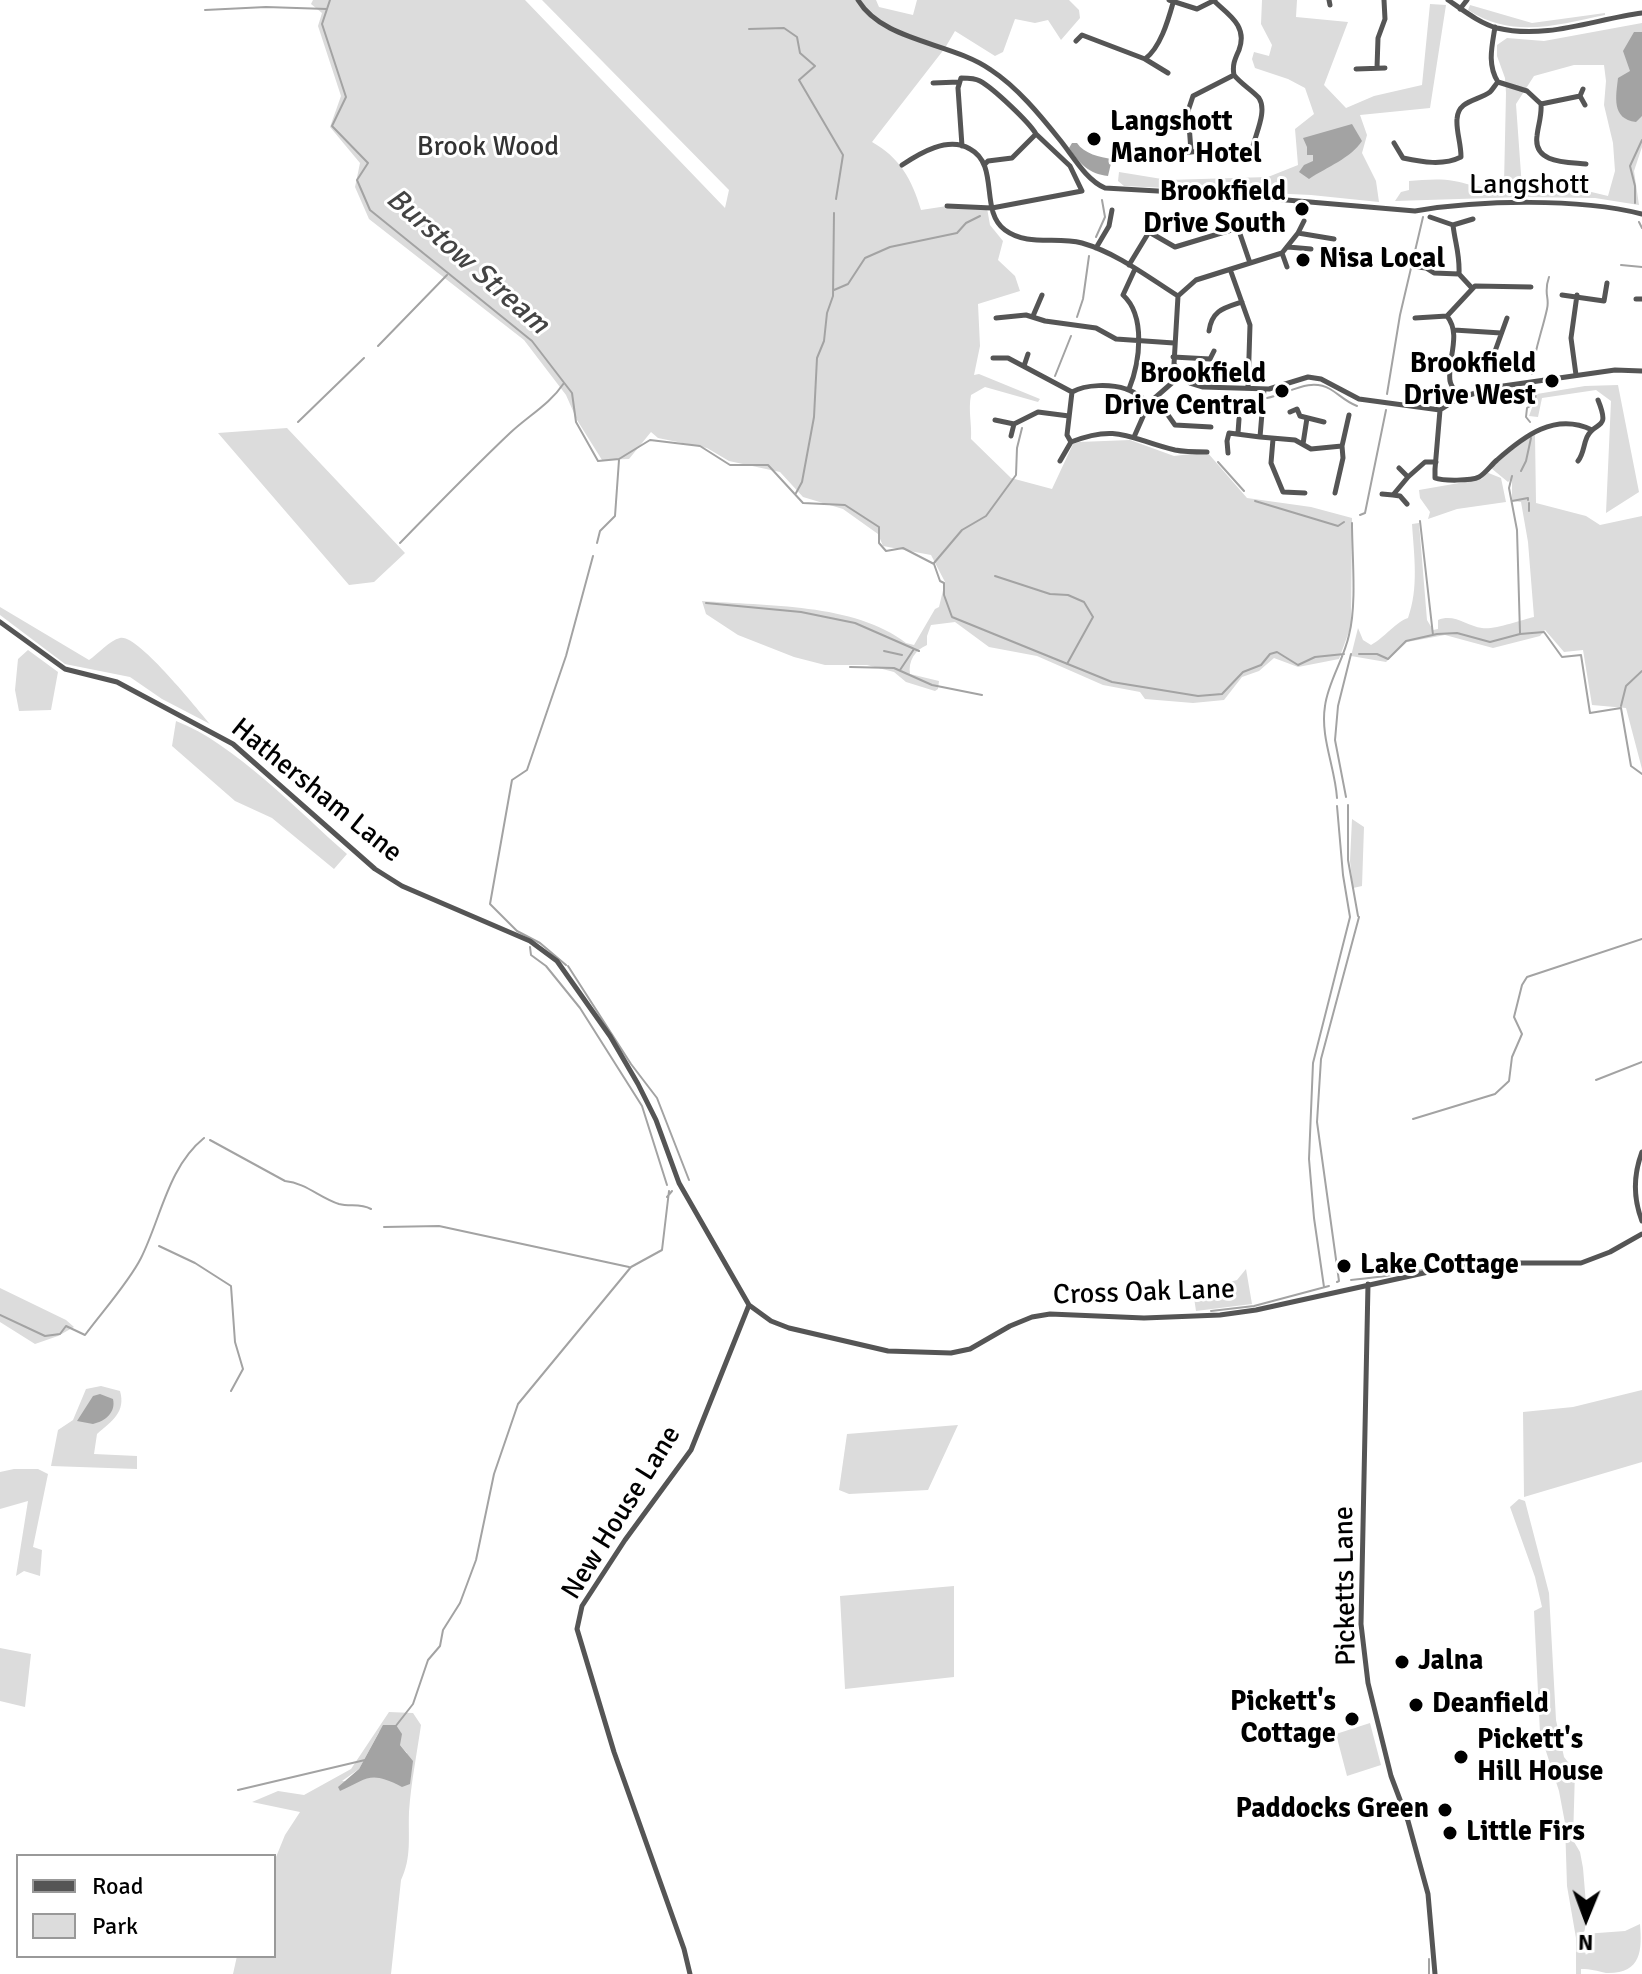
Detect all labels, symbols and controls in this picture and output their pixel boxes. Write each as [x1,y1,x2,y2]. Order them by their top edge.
place label: Langshott Manor Hotel [1110,106,1262,172]
marker: Langshott Manor Hotel [1085,130,1103,148]
park label: Brook Wood [417,131,559,165]
street label: Langshott [1469,169,1589,203]
place label: Brookfield Drive South [1143,176,1286,242]
water label: Burstow Stream [378,181,556,343]
marker: Brookfield Drive South [1293,200,1311,218]
place label: Nisa Local [1319,243,1445,277]
marker: Nisa Local [1294,251,1312,269]
place label: Brookfield Drive West [1403,348,1536,414]
place label: Brookfield Drive Central [1104,358,1266,424]
marker: Brookfield Drive West [1543,372,1561,390]
marker: Brookfield Drive Central [1273,382,1291,400]
street label: Hathersham Lane [224,712,408,870]
place label: Lake Cottage [1360,1249,1519,1283]
marker: Lake Cottage [1335,1257,1353,1275]
street label: Cross Oak Lane [1052,1273,1236,1313]
street label: New House Lane [555,1420,689,1606]
street label: Picketts Lane [1328,1506,1364,1666]
place label: Jalna [1418,1645,1483,1679]
marker: Jalna [1393,1653,1411,1671]
place label: Pickett's Cottage [1230,1686,1336,1752]
place label: Deanfield [1432,1688,1549,1722]
marker: Deanfield [1407,1696,1425,1714]
marker: Pickett's Cottage [1343,1710,1361,1728]
place label: Pickett's Hill House [1477,1724,1603,1790]
marker: Pickett's Hill House [1452,1748,1470,1766]
place label: Paddocks Green [1235,1793,1429,1827]
marker: Paddocks Green [1436,1801,1454,1819]
place label: Little Firs [1466,1816,1585,1850]
marker: Little Firs [1441,1824,1459,1842]
legend [16,1854,276,1958]
text: Road [92,1871,143,1901]
north arrow [1546,1878,1626,1958]
text: Park [92,1911,138,1941]
text: N [1578,1929,1593,1956]

